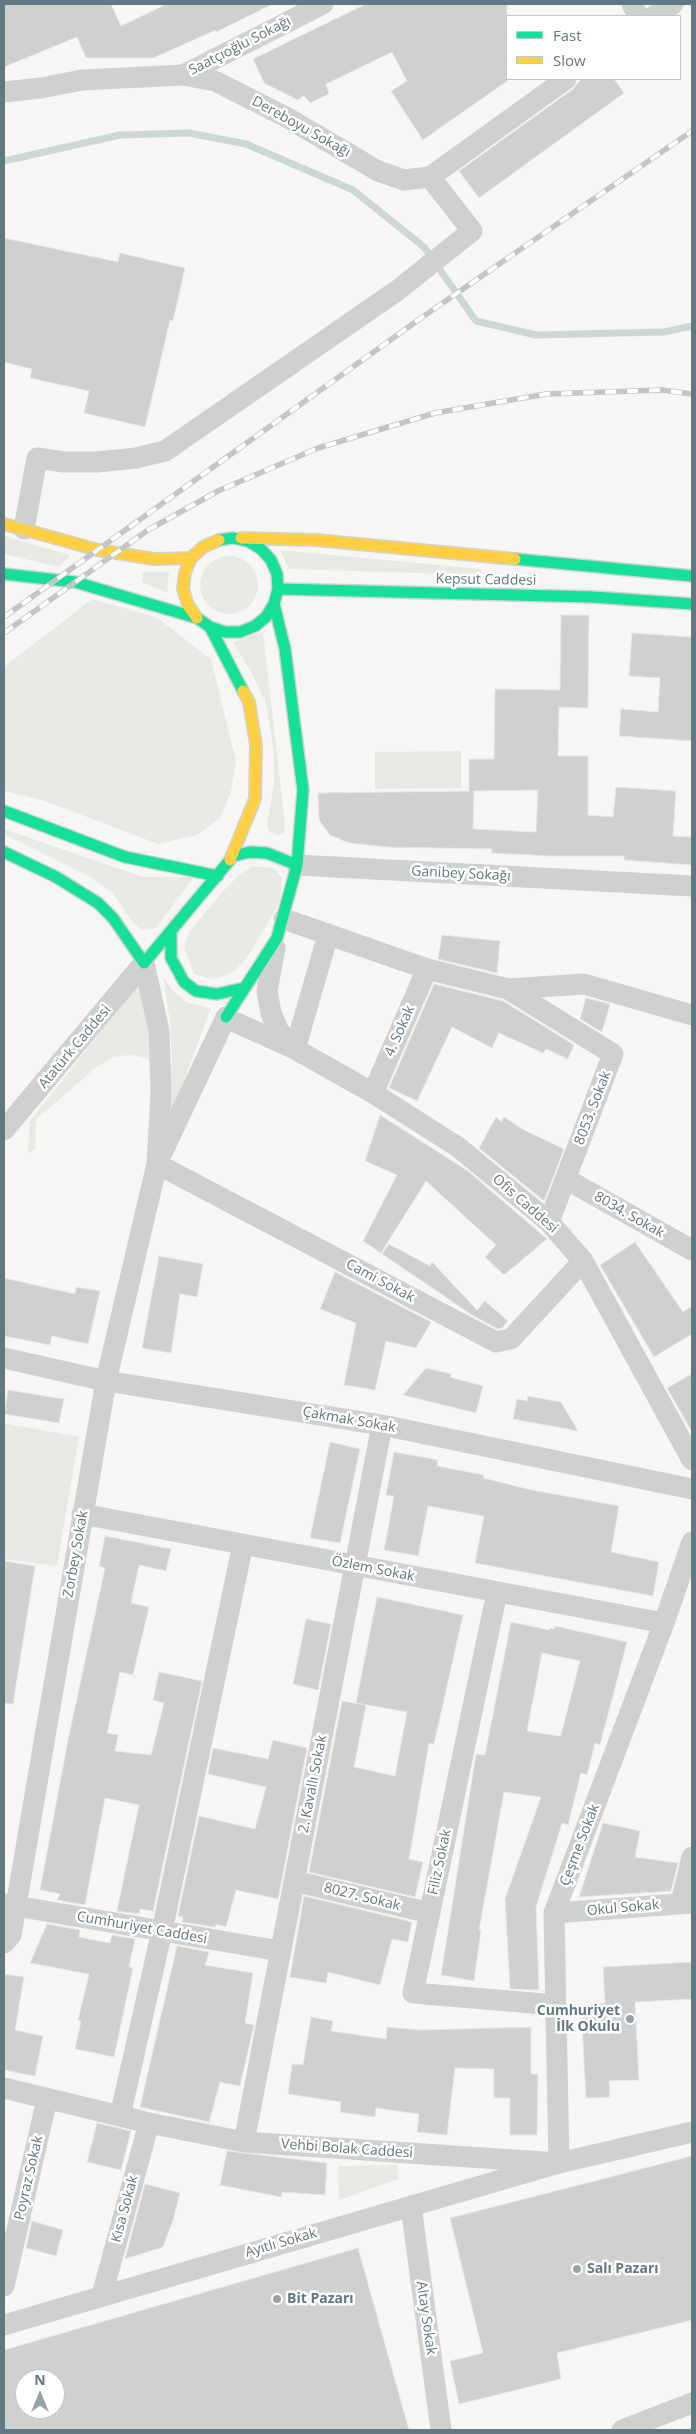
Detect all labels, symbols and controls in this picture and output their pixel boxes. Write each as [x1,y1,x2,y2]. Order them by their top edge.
street label: Saatçıoğlu Sokağı [186,13,294,79]
legend [506,15,681,80]
text: Fast [553,25,582,45]
text: Slow [553,50,586,70]
street label: Dereboyu Sokağı [249,93,353,161]
street label: Kepsut Caddesi [436,571,536,589]
street label: Ganibey Sokağı [411,863,511,885]
street label: Atatürk Caddesi [35,1002,115,1092]
street label: 4. Sokak [381,1003,419,1059]
street label: 8053. Sokak [571,1069,615,1147]
street label: Ofis Caddesi [489,1171,561,1237]
street label: 8034. Sokak [591,1188,667,1242]
street label: Cami Sokak [343,1256,417,1306]
street label: Çakmak Sokak [301,1404,397,1436]
street label: Zorbey Sokak [60,1509,92,1599]
street label: Özlem Sokak [330,1553,416,1585]
street label: 2. Kavallı Sokak [295,1734,331,1834]
street label: Çeşme Sokak [557,1802,603,1888]
street label: Filiz Sokak [425,1828,455,1896]
street label: 8027. Sokak [322,1879,402,1915]
street label: Okul Sokak [586,1896,660,1920]
street label: Cumhuriyet Caddesi [75,1908,209,1948]
place label: Cumhuriyet İlk Okulu [537,2003,620,2035]
marker: Cumhuriyet İlk Okulu [624,2013,636,2025]
street label: Poyraz Sokak [11,2134,47,2222]
street label: Vehbi Bolak Caddesi [281,2136,413,2162]
street label: Kısa Sokak [108,2174,142,2244]
street label: Ayıtlı Sokak [243,2225,319,2261]
place label: Salı Pazarı [587,2261,659,2277]
marker: Salı Pazarı [571,2263,583,2275]
street label: Altay Sokak [413,2280,439,2356]
place label: Bit Pazarı [287,2291,354,2307]
marker: Bit Pazarı [271,2293,283,2305]
north arrow [15,2369,65,2419]
text: N [34,2370,46,2389]

